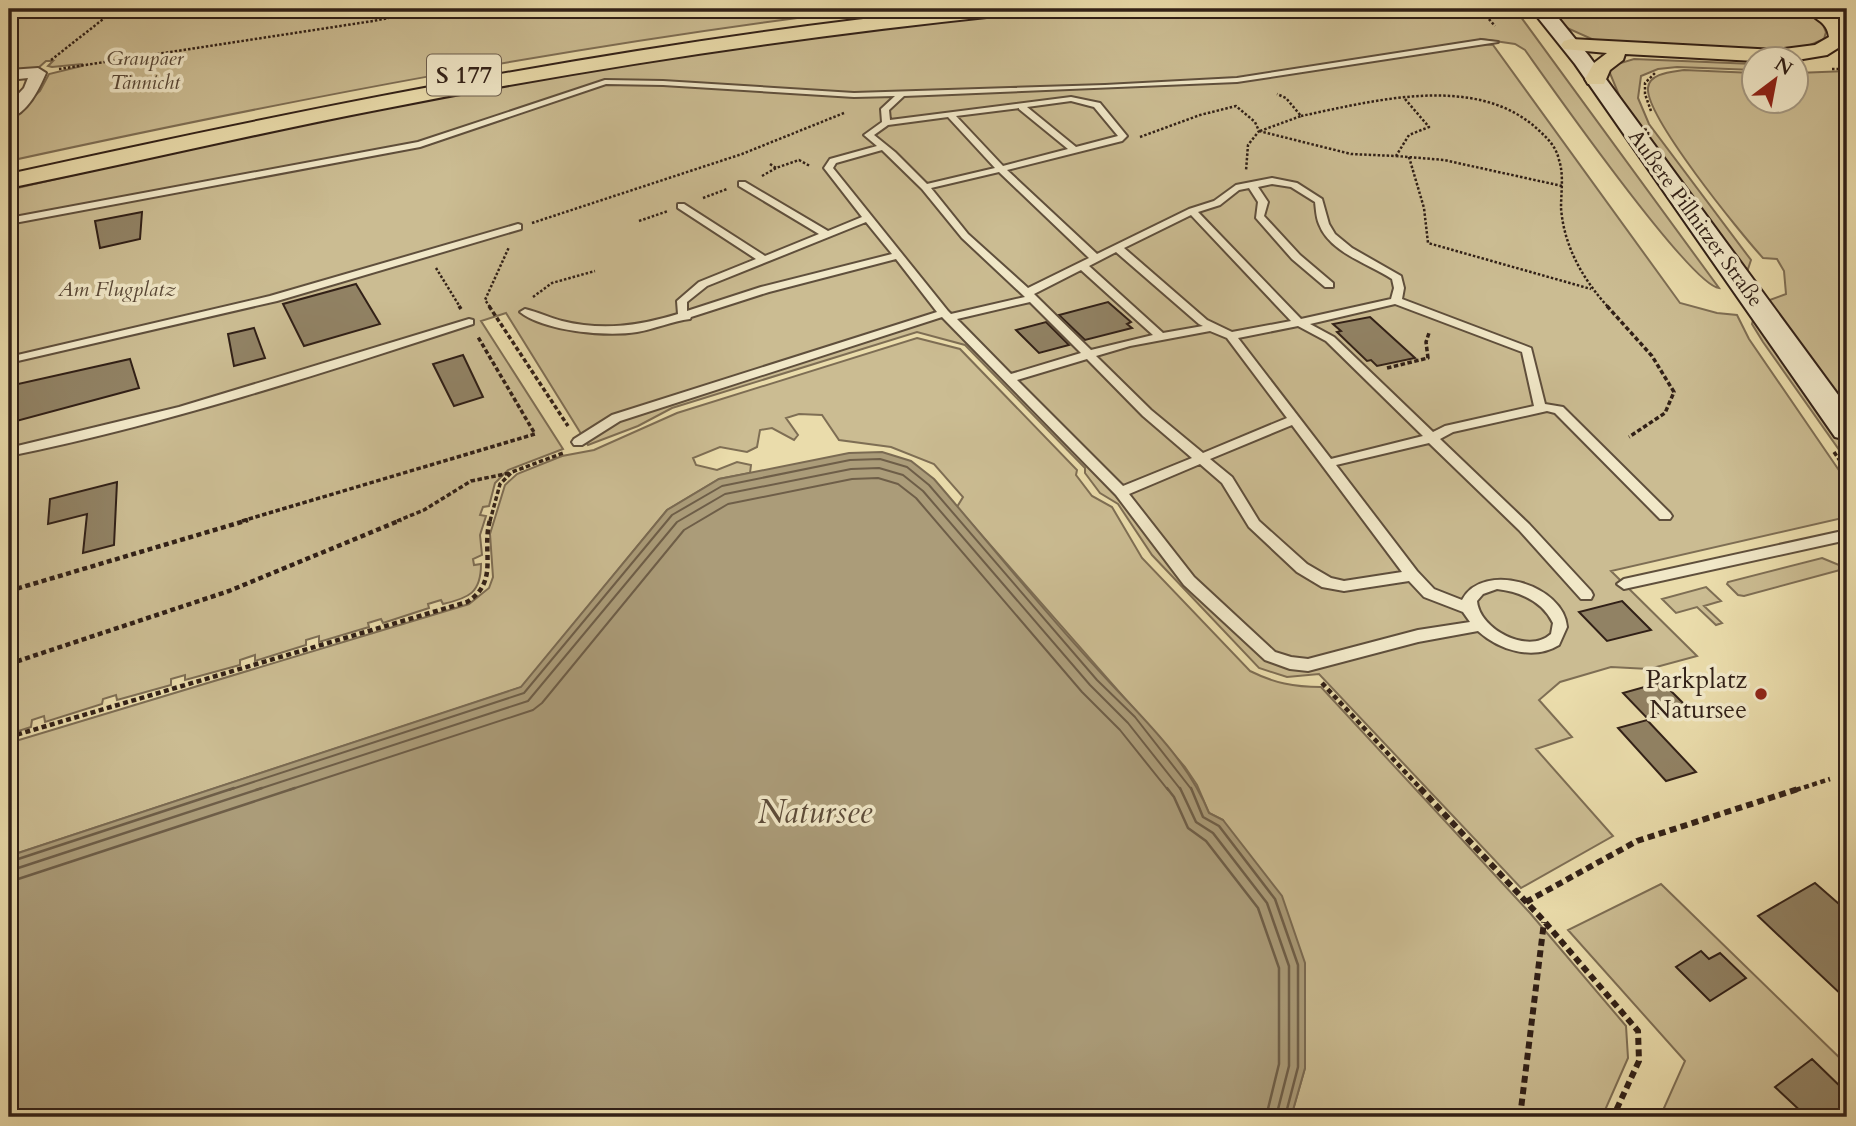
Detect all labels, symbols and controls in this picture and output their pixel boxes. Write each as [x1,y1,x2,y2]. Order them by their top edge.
park label: Graupaer Tännicht [106,44,185,97]
north arrow [1741,46,1811,116]
text: N [1770,51,1798,82]
road number: S 177 [427,54,501,96]
street label: Äußere Pillnitzer Straße [1621,124,1770,313]
park label: Am Flugplatz [57,275,176,304]
place label: Parkplatz Natursee [1645,662,1747,727]
marker: Parkplatz Natursee [1753,686,1769,702]
water label: Natursee [758,790,873,835]

